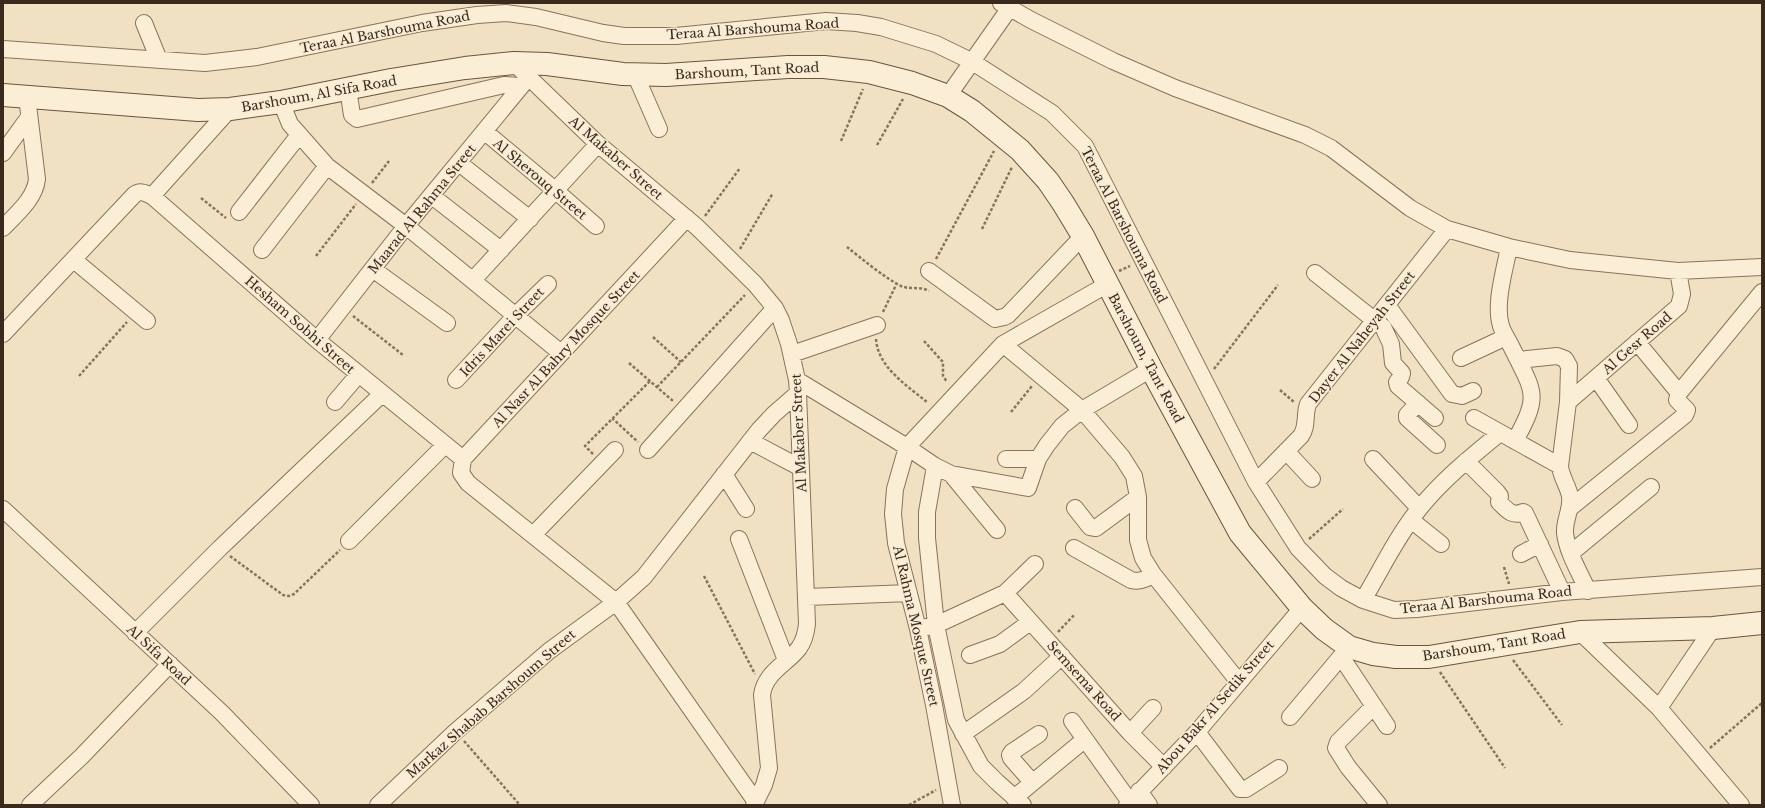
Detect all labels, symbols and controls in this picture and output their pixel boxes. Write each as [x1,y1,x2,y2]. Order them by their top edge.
street label: Teraa Al Barshouma Road [298,7,472,57]
street label: Teraa Al Barshouma Road [666,14,840,44]
street label: Barshoum, Tant Road [674,59,820,83]
street label: Barshoum, Al Sifa Road [240,72,398,116]
street label: Al Makaber Street [565,112,667,204]
street label: Al Sherouq Street [489,134,590,223]
street label: Maarad Al Rahma Street [364,141,480,277]
street label: Teraa Al Barshouma Road [1077,144,1171,306]
street label: Al Nasr Al Bahry Mosque Street [488,267,644,432]
street label: Dayer Al Naheyah Street [1305,268,1419,406]
street label: Hesham Sobhi Street [241,273,359,378]
street label: Idris Marei Street [456,284,548,380]
street label: Barshoum, Tant Road [1105,290,1188,426]
street label: Al Gesr Road [1598,308,1676,379]
street label: Al Makaber Street [787,373,811,494]
street label: Al Rahma Mosque Street [889,543,943,708]
street label: Teraa Al Barshouma Road [1399,582,1573,617]
street label: Al Sifa Road [123,620,195,689]
street label: Barshoum, Tant Road [1421,625,1567,665]
street label: Markaz Shabab Barshoum Street [403,626,579,782]
street label: Semsema Road [1043,637,1125,725]
street label: Abou Bakr Al Sedik Street [1152,637,1278,778]

